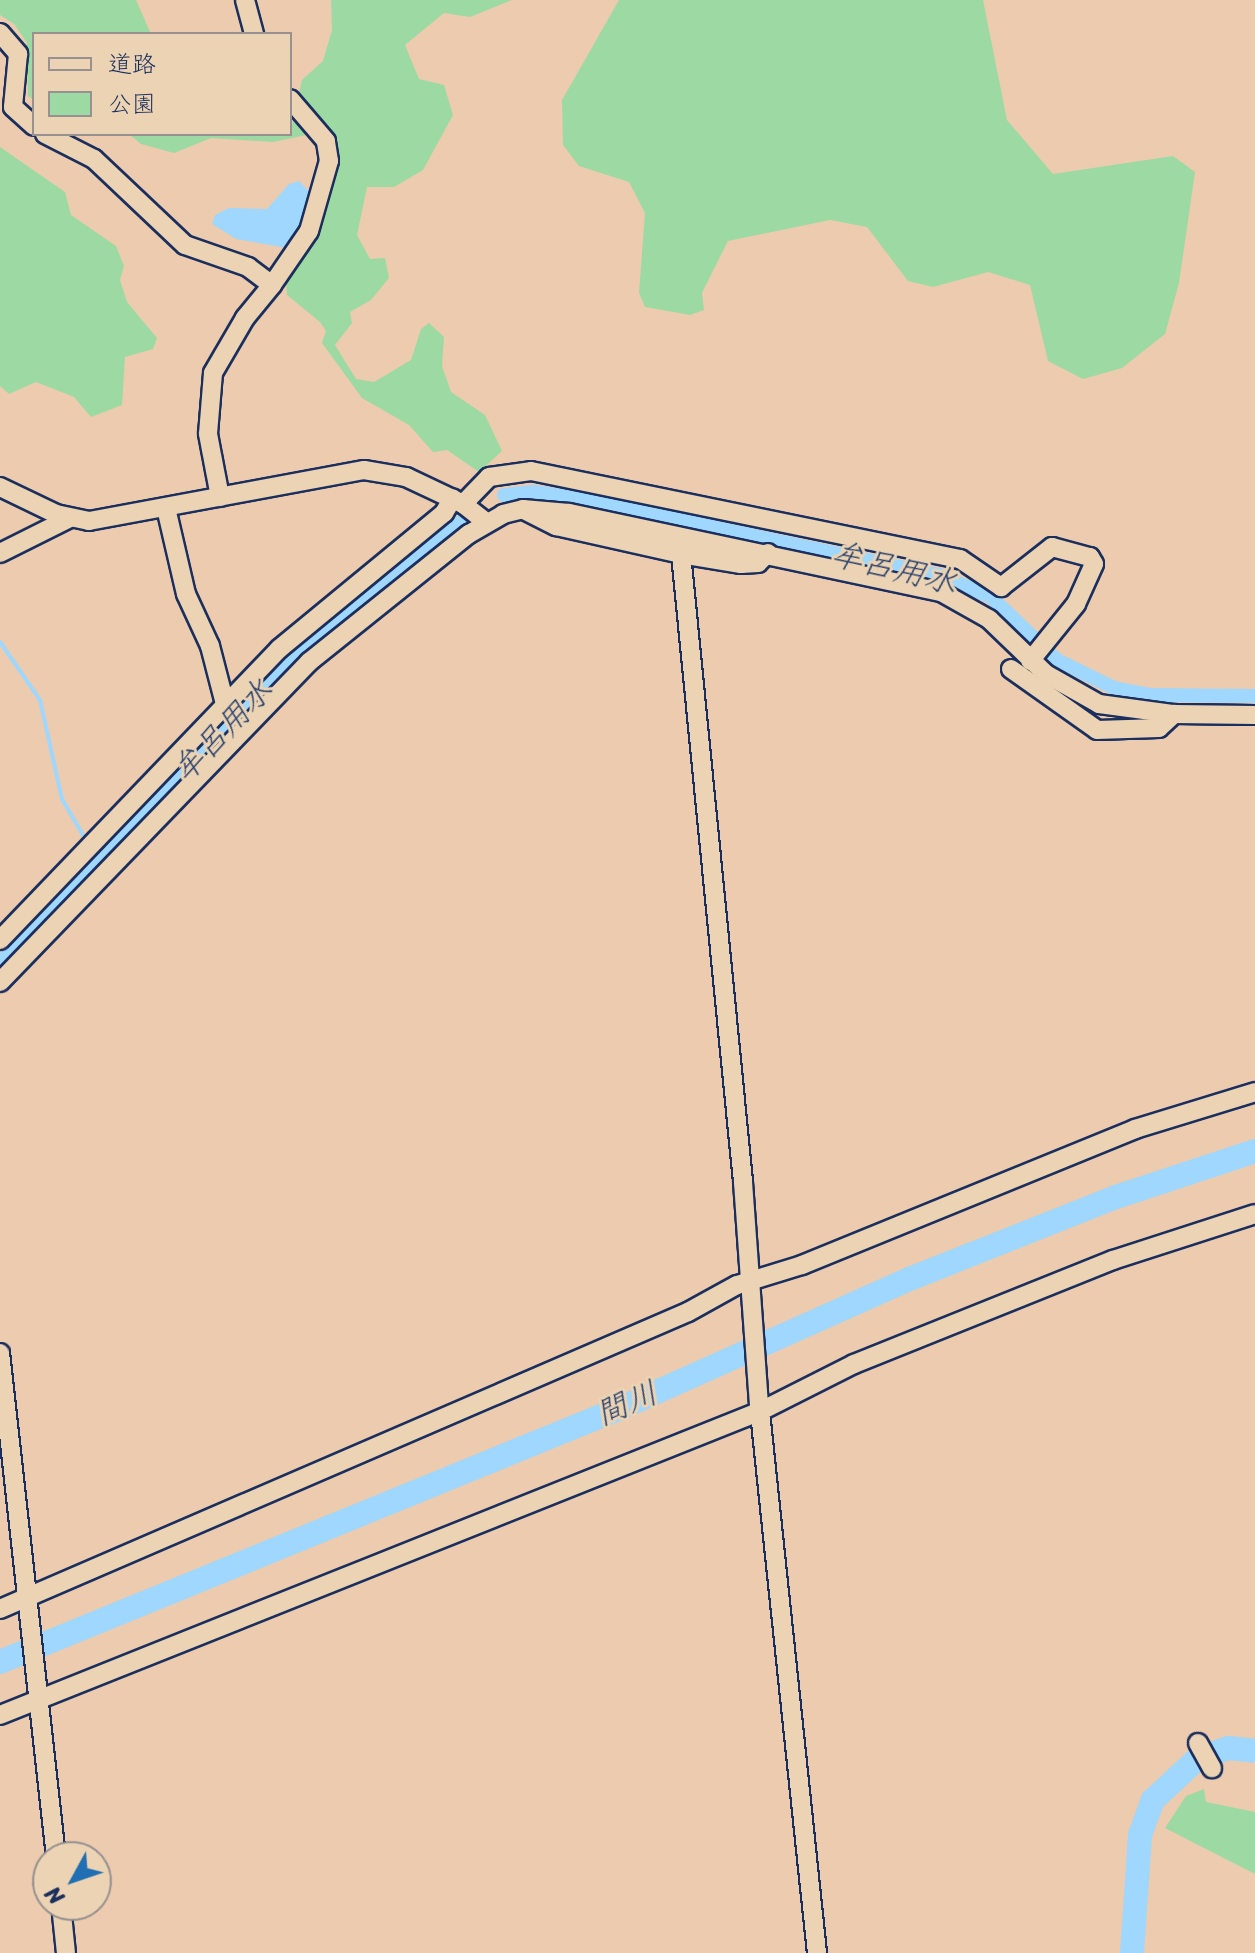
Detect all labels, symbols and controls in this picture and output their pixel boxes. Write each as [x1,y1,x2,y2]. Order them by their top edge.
legend [32,32,292,136]
text: 道路 [108,43,156,85]
text: 公園 [108,83,156,125]
water label: 牟呂用水 [827,535,961,603]
water label: 牟呂用水 [165,672,281,790]
water label: 間川 [590,1374,664,1434]
north arrow [32,1841,112,1921]
text: N [35,1877,75,1914]

